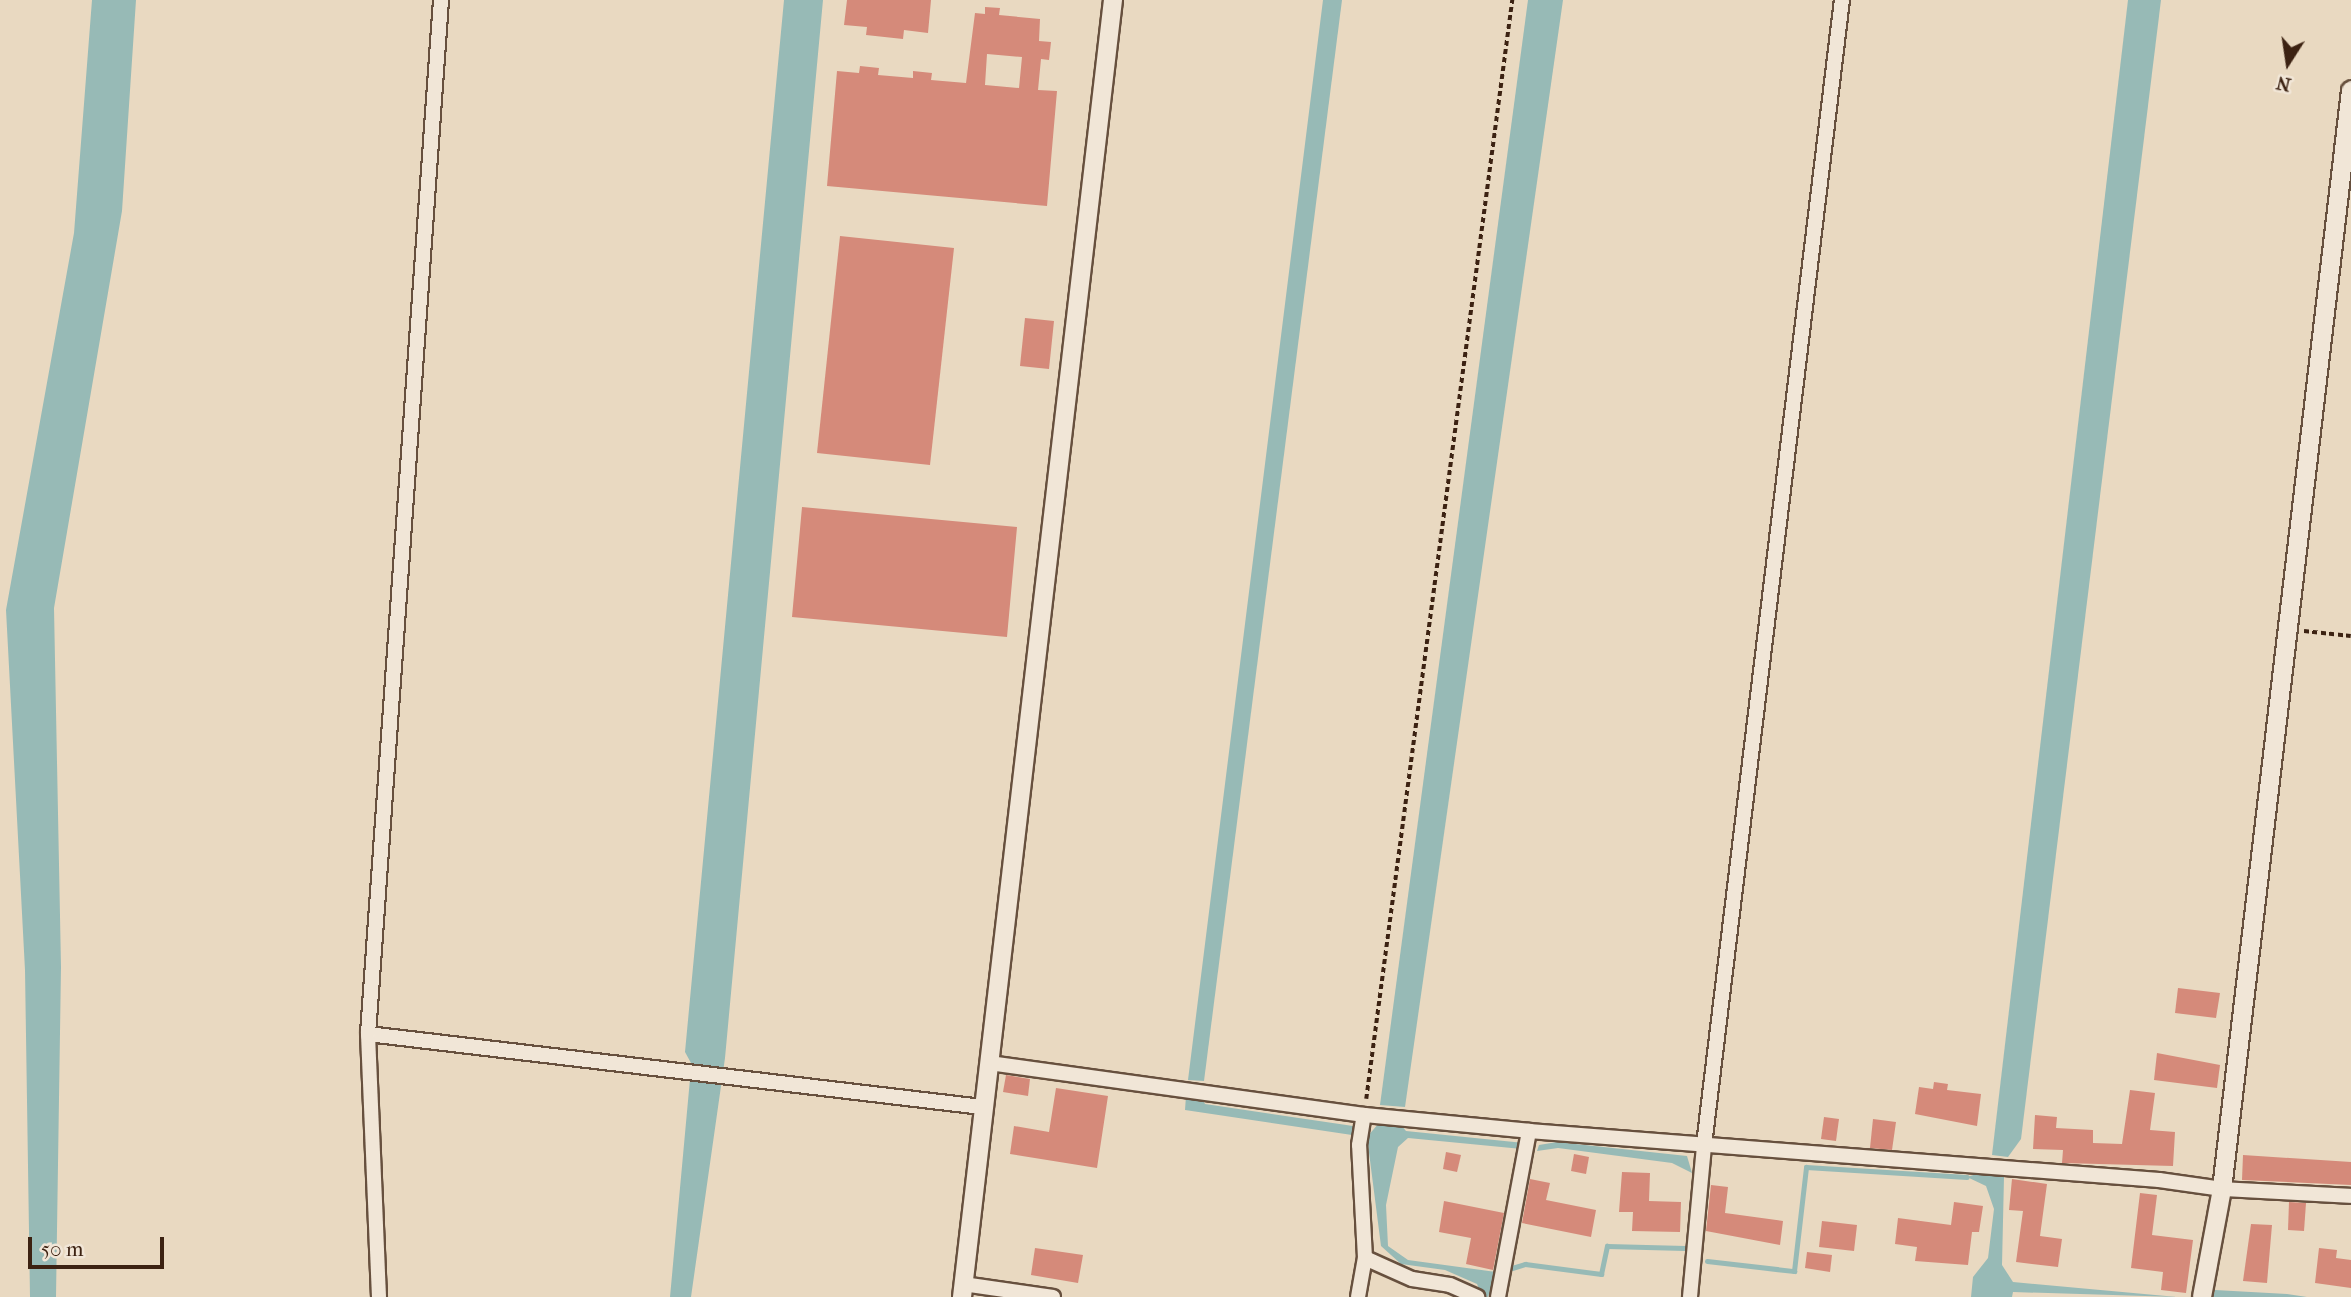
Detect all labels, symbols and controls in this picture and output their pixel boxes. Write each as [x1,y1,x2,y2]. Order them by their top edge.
north arrow [2253,28,2323,98]
text: N [2274,71,2293,96]
scale bar [32,1224,168,1268]
text: 50 m [41,1237,84,1261]

